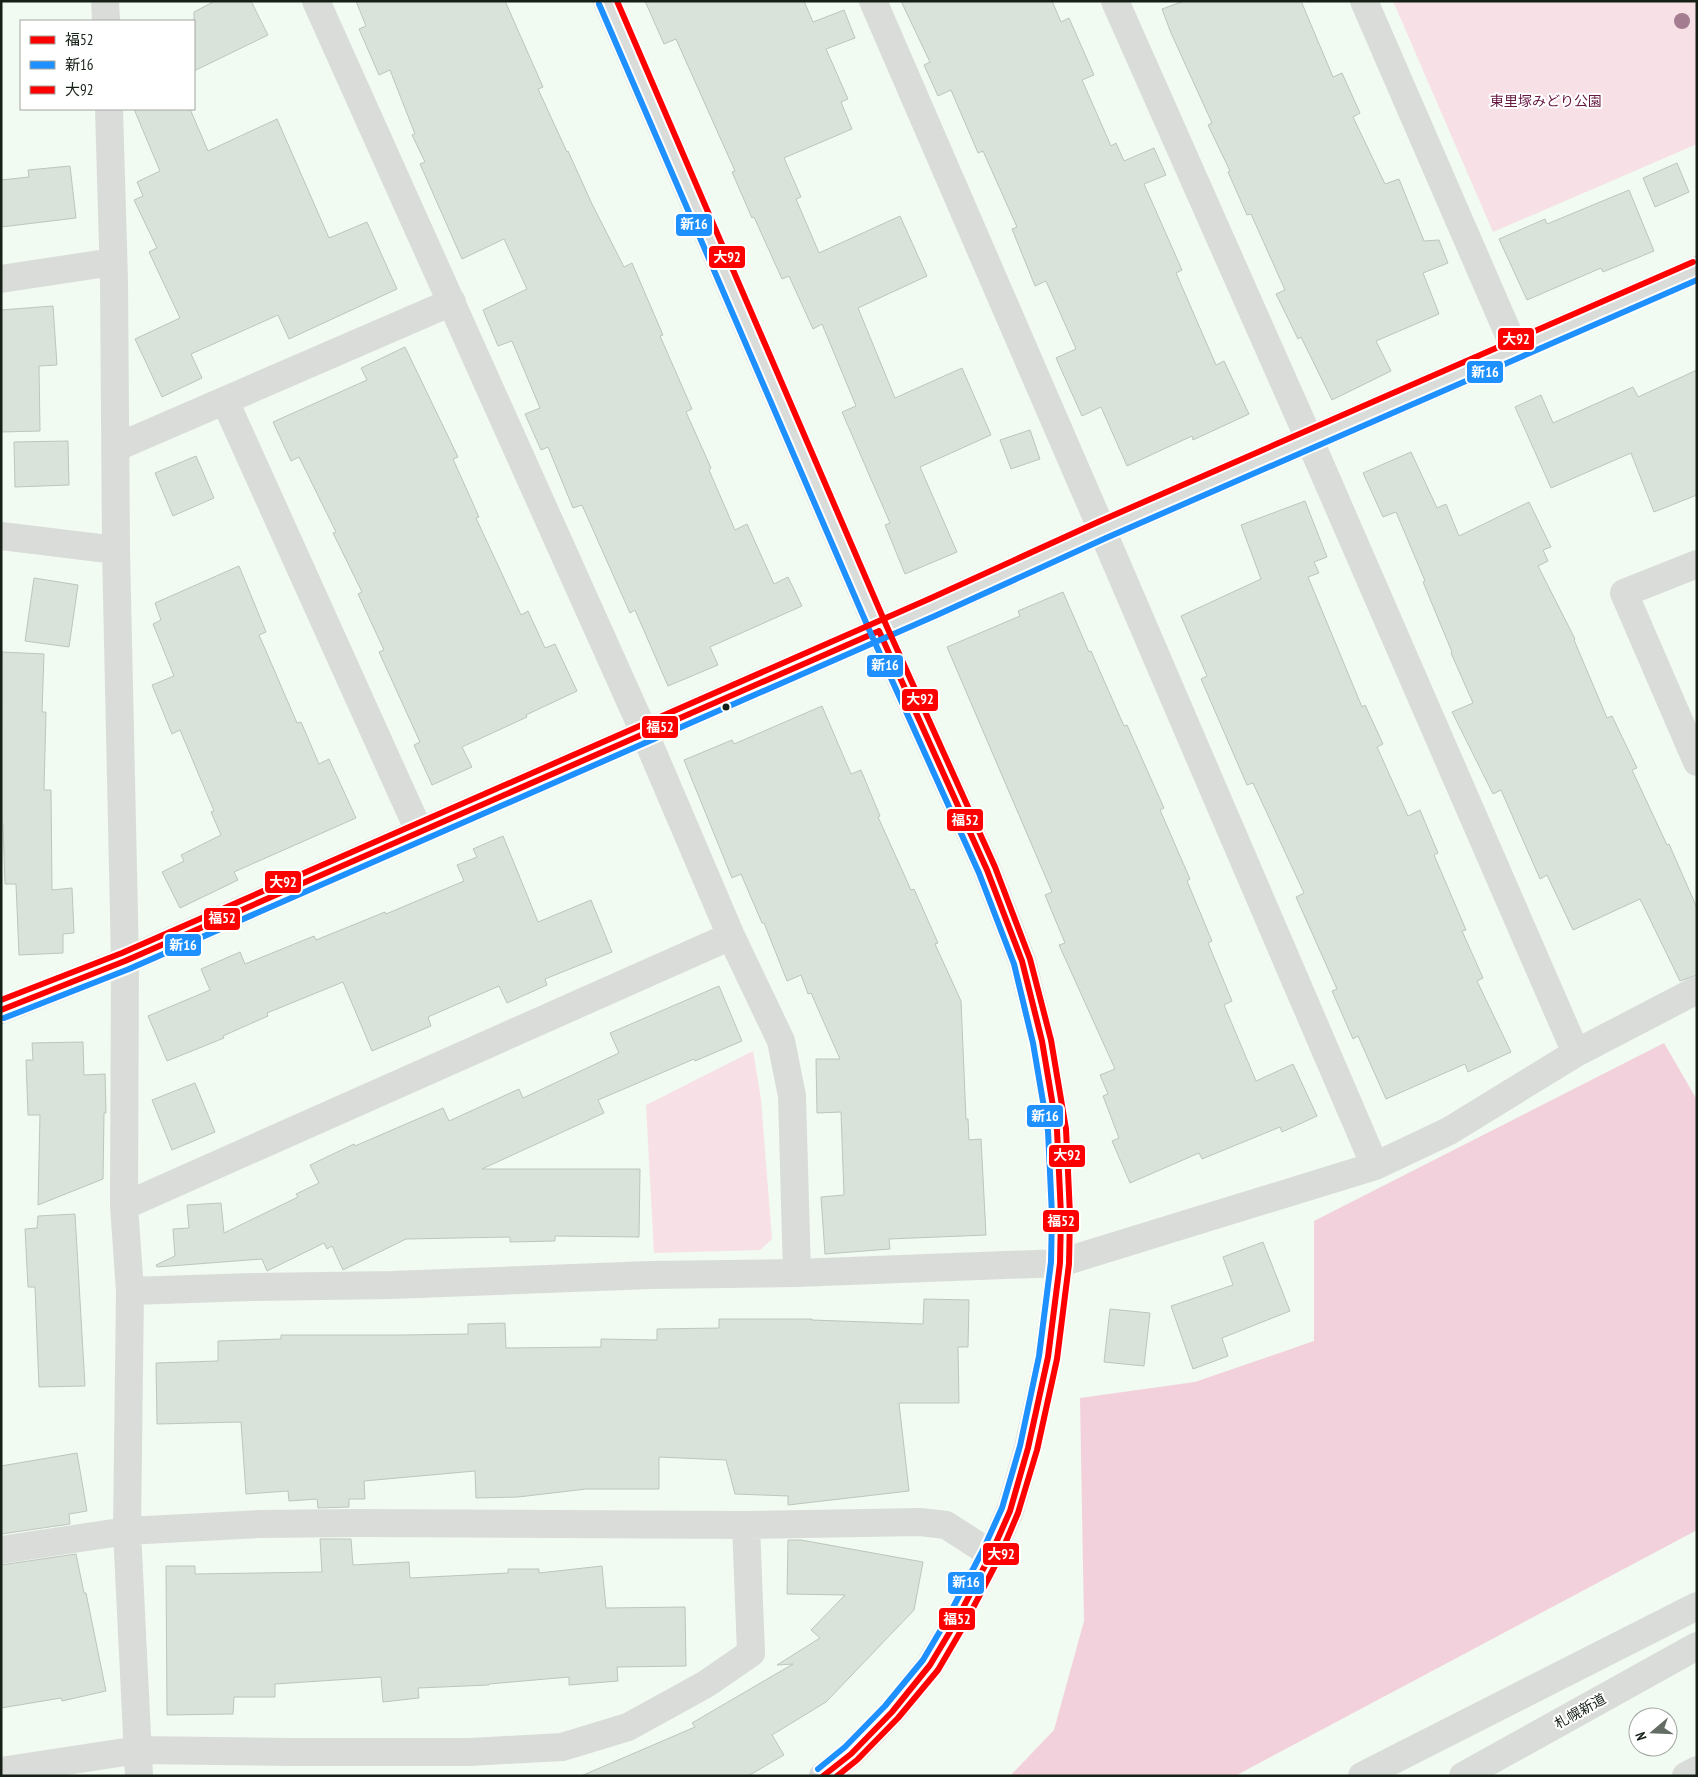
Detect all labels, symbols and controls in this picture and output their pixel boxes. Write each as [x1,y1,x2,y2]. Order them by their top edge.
legend [20,20,195,110]
text: 福52 [65,30,94,49]
text: 新16 [65,55,94,74]
text: 大92 [65,80,94,99]
park label: 東里塚みどり公園 [1490,92,1602,110]
line badge: 新16 [675,213,713,237]
text: 新16 [680,215,708,233]
line badge: 大92 [708,245,746,269]
text: 大92 [713,248,741,266]
line badge: 大92 [1497,327,1535,351]
text: 大92 [1502,330,1530,348]
line badge: 新16 [1466,360,1504,384]
text: 新16 [1471,363,1499,381]
line badge: 新16 [866,654,904,678]
text: 新16 [871,656,899,674]
line badge: 大92 [901,688,939,712]
text: 大92 [906,690,934,708]
unlabelled marker [721,702,731,712]
line badge: 福52 [641,715,679,739]
text: 福52 [646,718,674,736]
line badge: 福52 [946,808,984,832]
text: 福52 [951,811,979,829]
line badge: 大92 [264,870,302,894]
text: 大92 [269,873,297,891]
line badge: 福52 [203,907,241,931]
text: 福52 [208,909,236,927]
line badge: 新16 [164,933,202,957]
text: 新16 [169,936,197,954]
line badge: 新16 [1026,1104,1064,1128]
text: 新16 [1031,1107,1059,1125]
line badge: 大92 [1048,1144,1086,1168]
text: 大92 [1053,1146,1081,1164]
line badge: 福52 [1042,1209,1080,1233]
text: 福52 [1047,1212,1075,1230]
line badge: 大92 [982,1542,1020,1566]
text: 大92 [987,1545,1015,1563]
line badge: 新16 [947,1571,985,1595]
text: 新16 [952,1573,980,1591]
line badge: 福52 [938,1607,976,1631]
text: 福52 [943,1610,971,1628]
street label: 札幌新道 [1551,1690,1609,1732]
north arrow [1628,1707,1678,1757]
text: N [1631,1730,1650,1743]

